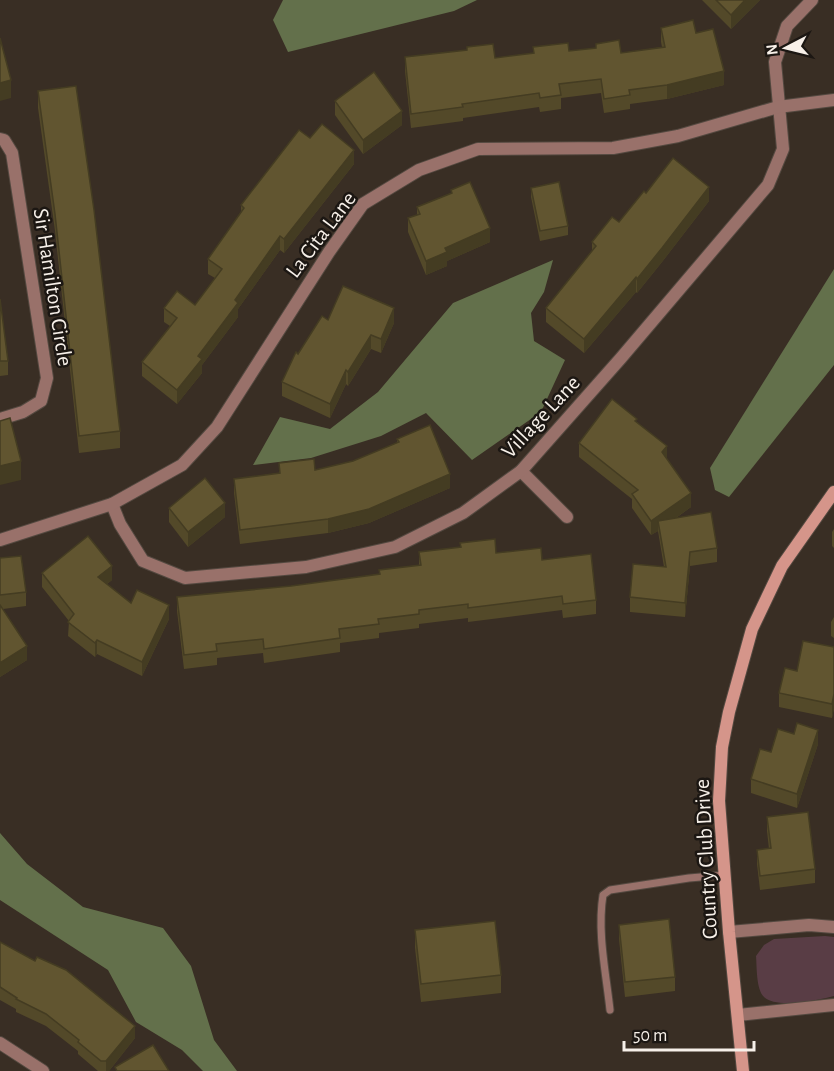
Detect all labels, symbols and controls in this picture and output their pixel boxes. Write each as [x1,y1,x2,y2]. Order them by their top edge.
north arrow [756,18,816,78]
text: N [763,43,781,56]
street label: La Cita Lane [282,188,360,282]
street label: Sir Hamilton Circle [30,207,76,368]
street label: Village Lane [497,371,584,462]
street label: Country Club Drive [691,778,721,940]
scale bar [624,1014,754,1052]
text: 50 m [633,1027,667,1045]

